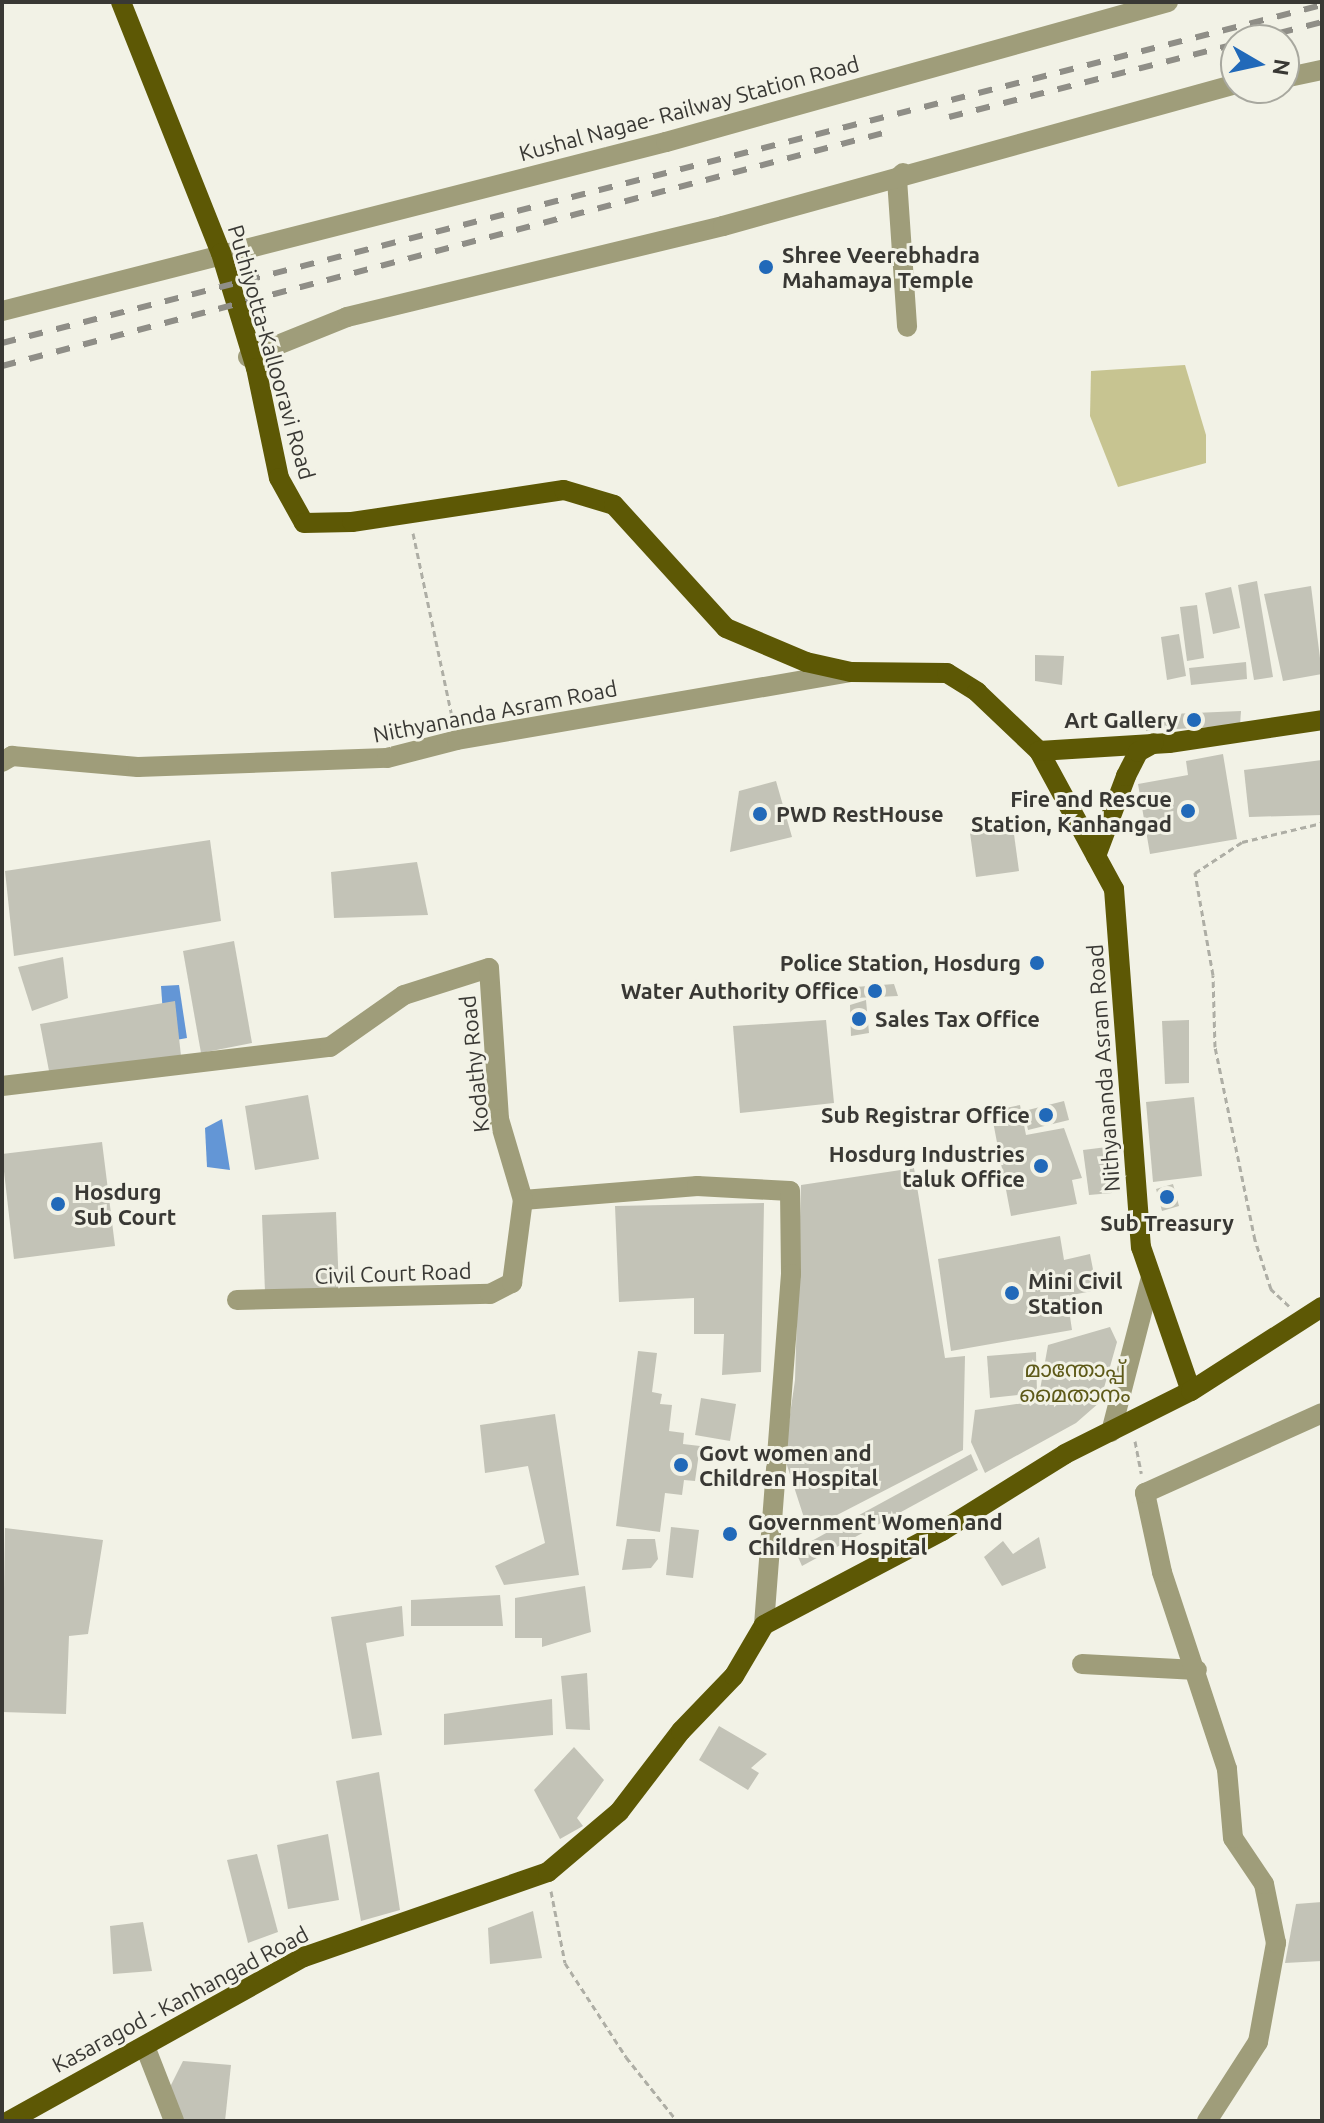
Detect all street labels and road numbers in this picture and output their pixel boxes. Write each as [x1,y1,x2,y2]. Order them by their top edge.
street label: Kushal Nagae- Railway Station Road [516,50,862,166]
street label: Puthiyotta-Kallooravi Road [223,221,321,483]
street label: Nithyananda Asram Road [371,674,619,748]
street label: Nithyananda Asram Road [1081,943,1125,1193]
street label: Kodathy Road [454,994,494,1134]
street label: Civil Court Road [314,1257,472,1289]
street label: Kasaragod - Kanhangad Road [47,1920,313,2078]

